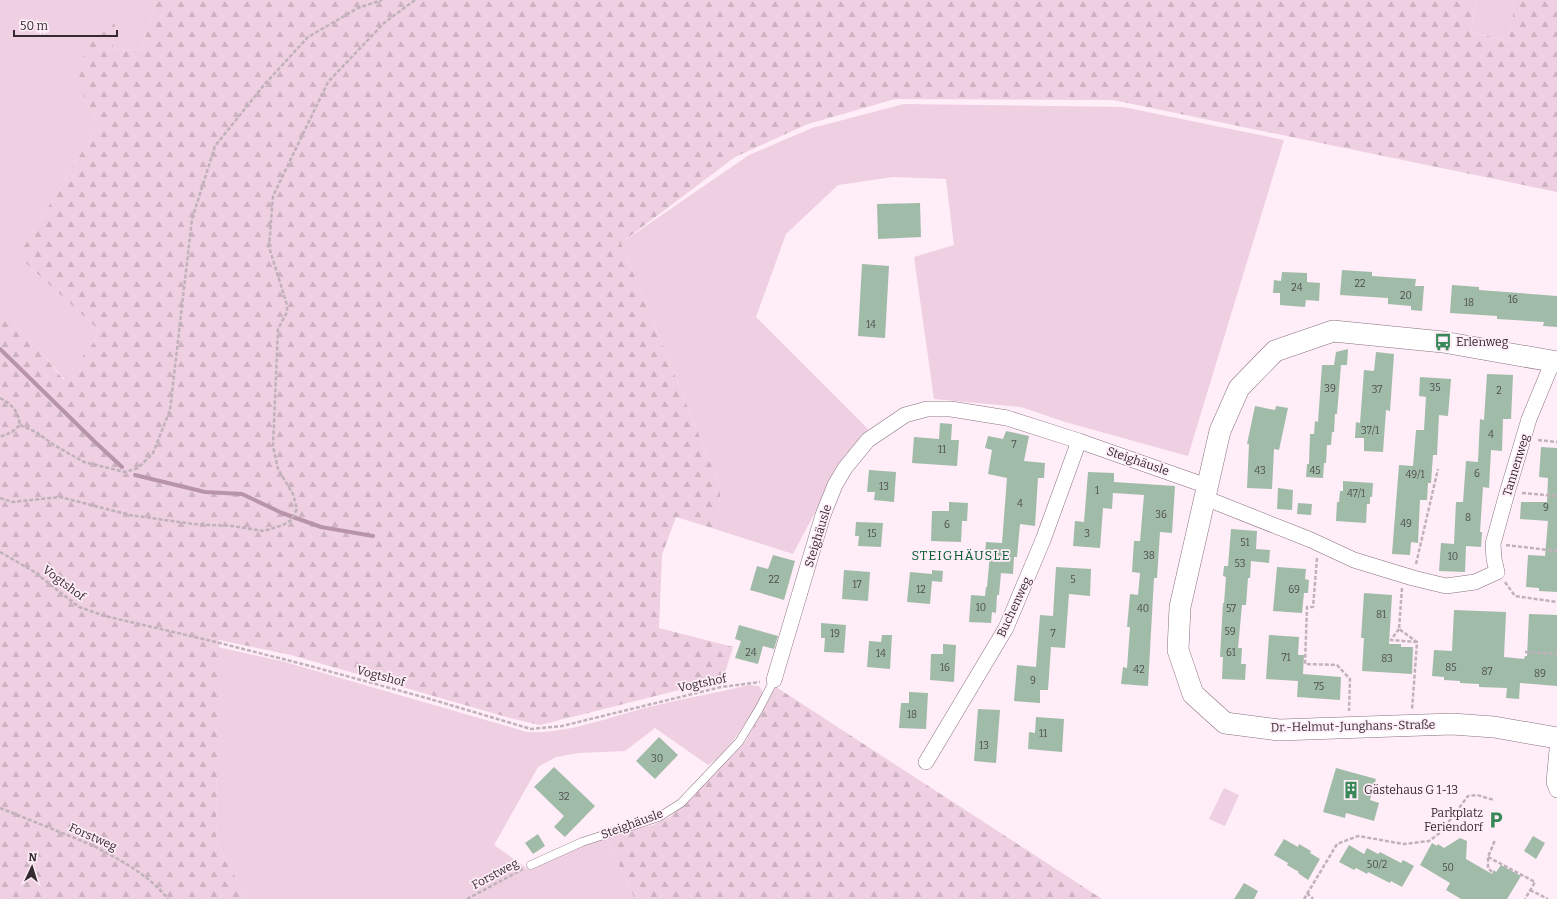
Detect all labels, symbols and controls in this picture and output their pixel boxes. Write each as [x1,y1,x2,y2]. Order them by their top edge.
scale bar [14,12,117,38]
text: 50 m [20,19,49,33]
house number: 22 [1355,278,1365,290]
house number: 24 [1291,282,1303,294]
house number: 20 [1400,290,1412,302]
house number: 16 [1508,294,1518,306]
house number: 18 [1464,297,1474,309]
house number: 14 [866,319,876,331]
bus stop icon: Erlenweg [1433,332,1453,352]
place label: Erlenweg [1456,335,1509,349]
house number: 35 [1429,382,1441,394]
house number: 39 [1324,383,1336,395]
house number: 37 [1372,384,1382,396]
house number: 2 [1496,385,1502,397]
house number: 37/1 [1361,425,1379,437]
house number: 4 [1488,429,1494,441]
street label: Tannenweg [1500,432,1532,498]
house number: 7 [1011,439,1017,451]
house number: 11 [938,444,946,456]
street label: Steighäusle [1105,444,1171,478]
house number: 43 [1254,465,1266,477]
house number: 45 [1309,465,1321,477]
house number: 6 [1474,468,1480,480]
house number: 49/1 [1406,469,1424,481]
house number: 13 [879,481,889,493]
house number: 1 [1095,485,1099,497]
house number: 47/1 [1347,488,1365,500]
house number: 4 [1017,498,1023,510]
house number: 9 [1543,502,1549,514]
street label: Steighäusle [802,503,834,569]
house number: 36 [1155,509,1167,521]
house number: 8 [1465,512,1471,524]
house number: 49 [1400,518,1412,530]
house number: 6 [944,519,950,531]
house number: 15 [867,528,877,540]
house number: 3 [1084,528,1090,540]
house number: 51 [1240,537,1250,549]
district label: STEIGHÄUSLE [911,548,1011,563]
house number: 38 [1143,550,1155,562]
house number: 10 [1448,551,1458,563]
house number: 53 [1235,558,1246,570]
street label: Vogtshof [40,563,89,604]
house number: 22 [769,574,779,586]
street label: Buchenweg [994,574,1034,639]
house number: 5 [1070,574,1076,586]
house number: 17 [853,579,861,591]
house number: 12 [916,584,926,596]
house number: 69 [1288,584,1300,596]
house number: 10 [976,602,986,614]
house number: 40 [1137,603,1149,615]
house number: 57 [1226,603,1236,615]
house number: 81 [1376,609,1386,621]
house number: 59 [1224,626,1236,638]
house number: 19 [830,628,840,640]
house number: 7 [1050,628,1056,640]
house number: 24 [745,647,757,659]
house number: 61 [1226,647,1236,659]
house number: 14 [876,648,886,660]
house number: 71 [1281,652,1291,664]
house number: 83 [1381,653,1393,665]
house number: 16 [940,662,950,674]
house number: 85 [1445,662,1457,674]
street label: Vogtshof [355,663,407,689]
house number: 42 [1133,664,1145,676]
house number: 87 [1481,666,1493,678]
house number: 89 [1534,668,1546,680]
street label: Vogtshof [676,671,728,695]
house number: 9 [1030,675,1036,687]
house number: 75 [1314,681,1324,693]
house number: 18 [907,709,917,721]
street label: Dr.-Helmut-Junghans-Straße [1271,718,1435,734]
house number: 11 [1039,728,1047,740]
house number: 13 [979,740,989,752]
house number: 30 [651,753,663,765]
building icon: Gästehaus G 1-13 [1341,780,1361,800]
place label: Gästehaus G 1-13 [1364,783,1458,797]
house number: 32 [558,791,570,803]
street label: Steighäusle [599,806,665,842]
place label: Parkplatz Feriendorf [1424,806,1484,834]
parking icon: Parkplatz Feriendorf [1486,810,1506,830]
street label: Forstweg [67,820,119,854]
north arrow [12,847,52,887]
text: N [28,851,38,864]
street label: Forstweg [469,856,521,892]
house number: 50/2 [1367,859,1387,871]
house number: 50 [1442,862,1454,874]

